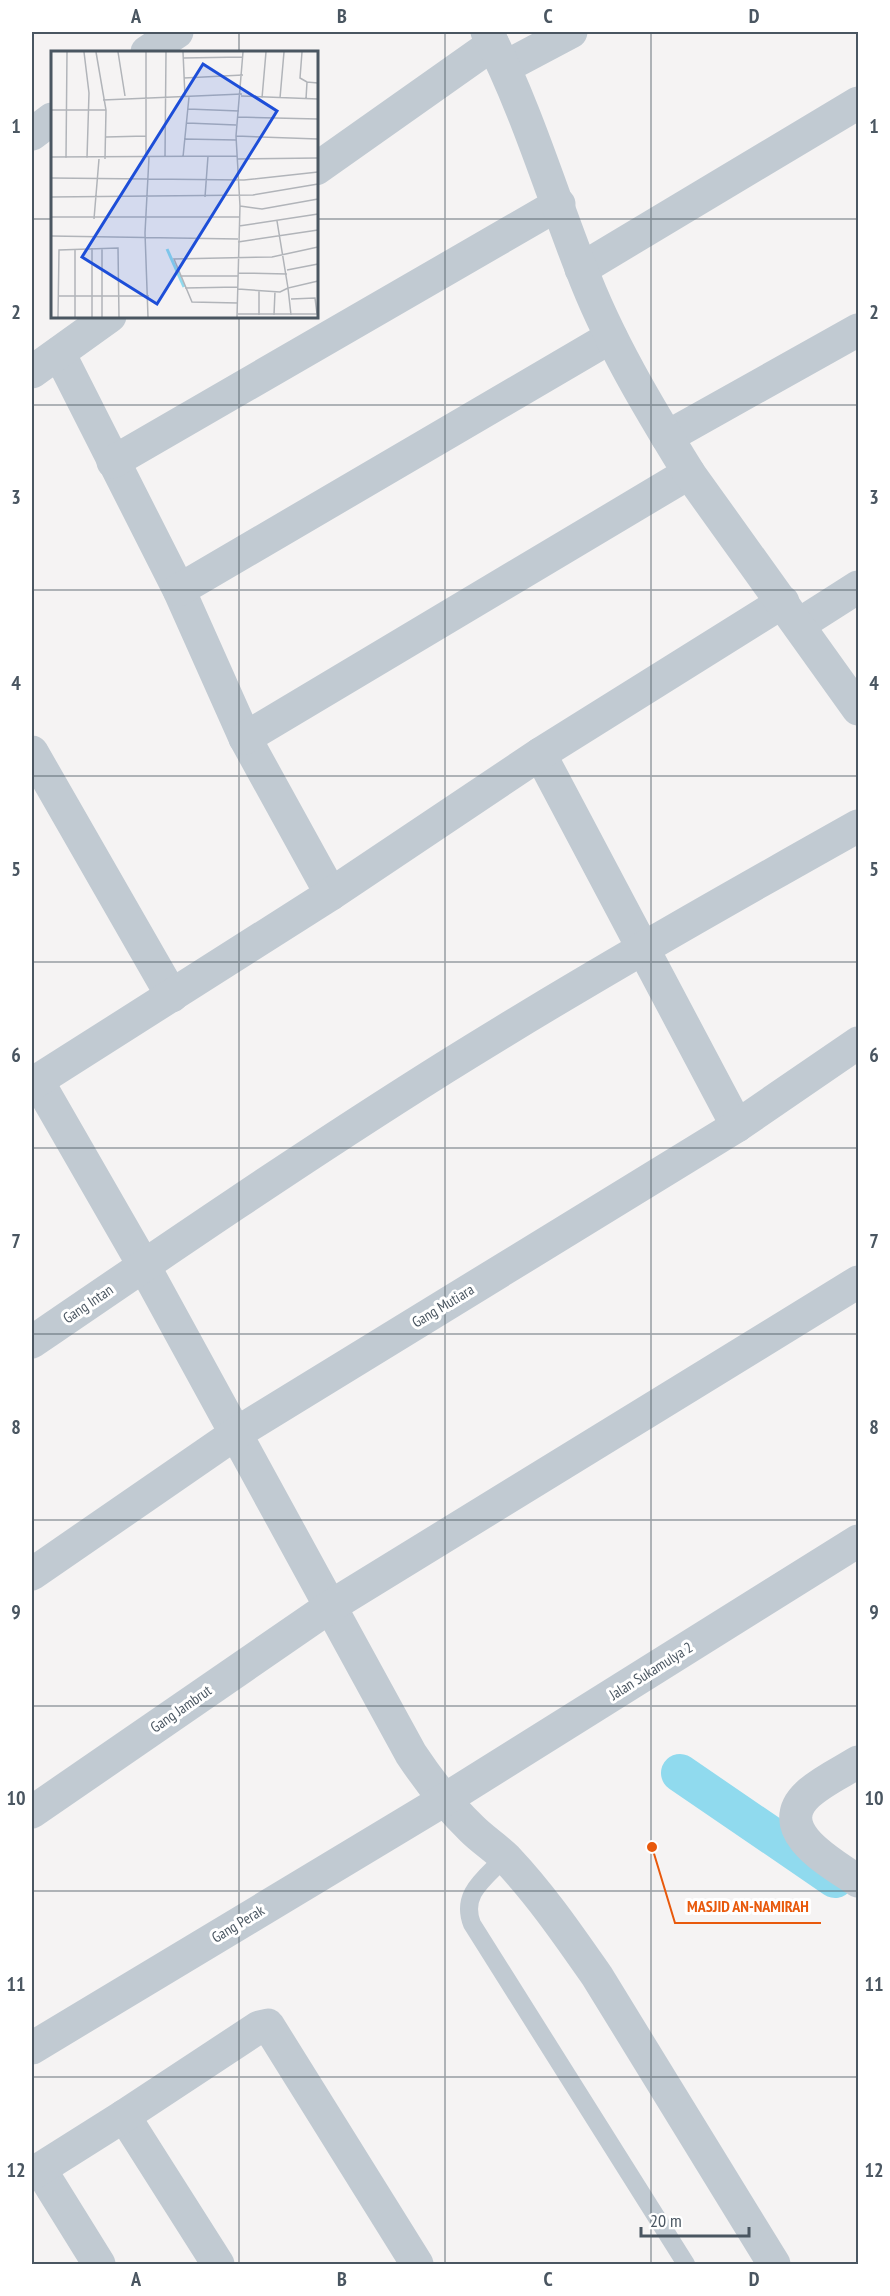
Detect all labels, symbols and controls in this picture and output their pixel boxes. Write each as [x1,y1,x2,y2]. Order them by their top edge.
text: A [130,3,142,29]
text: B [337,3,347,29]
text: C [543,3,553,29]
text: D [749,3,760,29]
inset map [51,51,318,318]
text: 1 [11,113,21,139]
text: 1 [869,113,879,139]
text: 2 [11,299,21,325]
text: 2 [869,299,879,325]
text: 3 [11,484,21,510]
text: 3 [869,484,879,510]
text: 4 [11,670,21,696]
text: 4 [869,670,879,696]
text: 5 [11,856,21,882]
text: 5 [869,856,879,882]
text: 6 [11,1042,21,1068]
text: 6 [869,1042,879,1068]
text: 7 [11,1228,21,1254]
text: 7 [869,1228,879,1254]
street label: Gang Intan [59,1280,116,1327]
street label: Gang Mutiara [408,1280,477,1332]
text: 8 [11,1414,21,1440]
text: 8 [869,1414,879,1440]
text: 9 [11,1599,21,1625]
text: 9 [869,1599,879,1625]
street label: Jalan Sukamulya 2 [605,1637,696,1704]
street label: Gang Jambrut [146,1681,215,1737]
text: 10 [6,1785,26,1811]
text: 10 [864,1785,884,1811]
callout: MASJID AN-NAMIRAH [675,1889,821,1923]
text: MASJID AN-NAMIRAH [687,1896,809,1916]
street label: Gang Perak [208,1900,268,1947]
text: 11 [6,1971,26,1997]
text: 11 [864,1971,884,1997]
text: 12 [6,2157,26,2183]
text: 12 [864,2157,884,2183]
scale bar [641,2200,749,2238]
text: 20 m [650,2209,682,2232]
text: A [130,2266,142,2292]
text: B [337,2266,347,2292]
text: C [543,2266,553,2292]
text: D [749,2266,760,2292]

